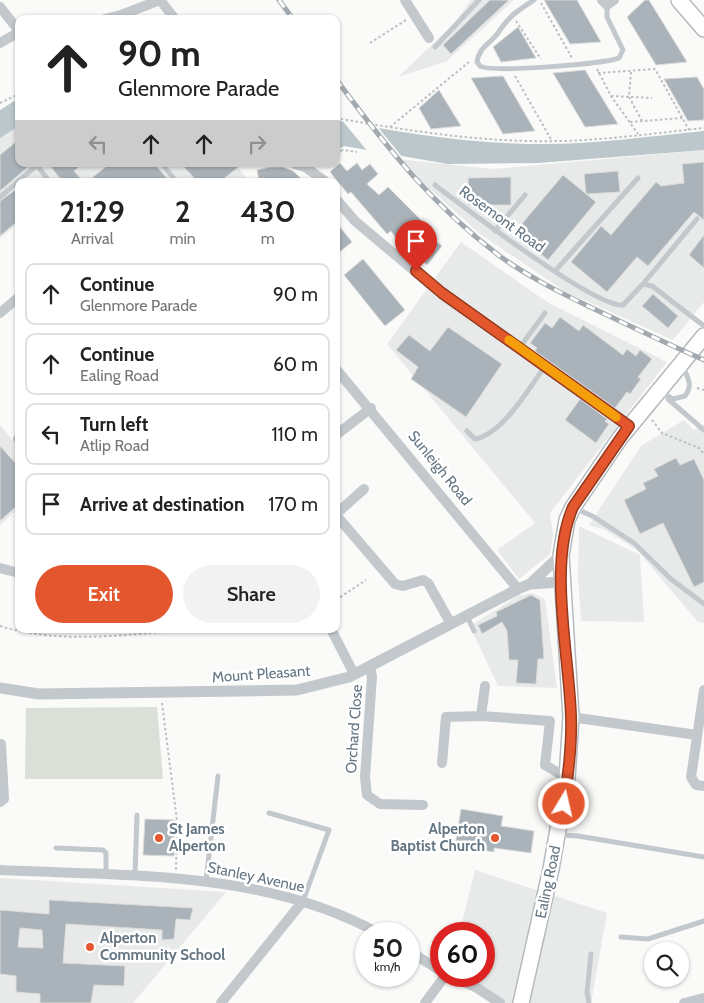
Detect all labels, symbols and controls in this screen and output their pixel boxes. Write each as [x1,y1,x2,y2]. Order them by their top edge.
text: 90 m [118,32,201,75]
icon: ahead [35,35,100,100]
text: Glenmore Parade [118,75,279,102]
icon: left [84,130,112,158]
icon: ahead [137,130,165,158]
icon: ahead [190,130,218,158]
icon: right [243,130,271,158]
street label: Rosemont Road [456,182,548,256]
text: 21:29 [59,193,125,230]
text: 2 [175,193,191,230]
text: 430 [240,193,296,230]
pin [395,220,437,271]
icon: arrive [402,227,430,255]
text: Arrival [71,229,114,248]
text: min [169,229,196,248]
text: m [261,229,275,248]
text: Continue [80,273,154,296]
icon: ahead [37,280,65,308]
text: 90 m [273,283,318,306]
text: Glenmore Parade [80,296,197,315]
text: Continue [80,343,154,366]
icon: ahead [37,350,65,378]
text: 60 m [273,353,318,376]
text: Ealing Road [80,366,159,385]
text: Turn left [80,413,148,436]
icon: left [37,420,65,448]
text: 110 m [271,423,318,446]
street label: Sunleigh Road [404,427,476,509]
text: Atlip Road [80,436,149,455]
icon: arrive [37,490,65,518]
text: Arrive at destination [80,493,244,516]
text: 170 m [268,493,318,516]
button: Exit [35,565,173,623]
button: Share [183,565,320,623]
street label: Mount Pleasant [211,662,311,686]
street label: Orchard Close [342,684,366,774]
position arrow [537,777,589,829]
place label: St James Alperton [169,820,225,855]
place label: Alperton Baptist Church [390,820,485,855]
marker: St James Alperton [153,832,165,844]
marker: Alperton Baptist Church [489,832,501,844]
street label: Ealing Road [532,844,564,920]
street label: Stanley Avenue [206,858,306,896]
speed limit sign: 60 [430,922,495,987]
place label: Alperton Community School [100,929,225,964]
text: 50 [372,933,403,963]
marker: Alperton Community School [84,941,96,953]
map controls [644,942,689,987]
button: search [644,942,689,987]
text: km/h [374,959,401,974]

